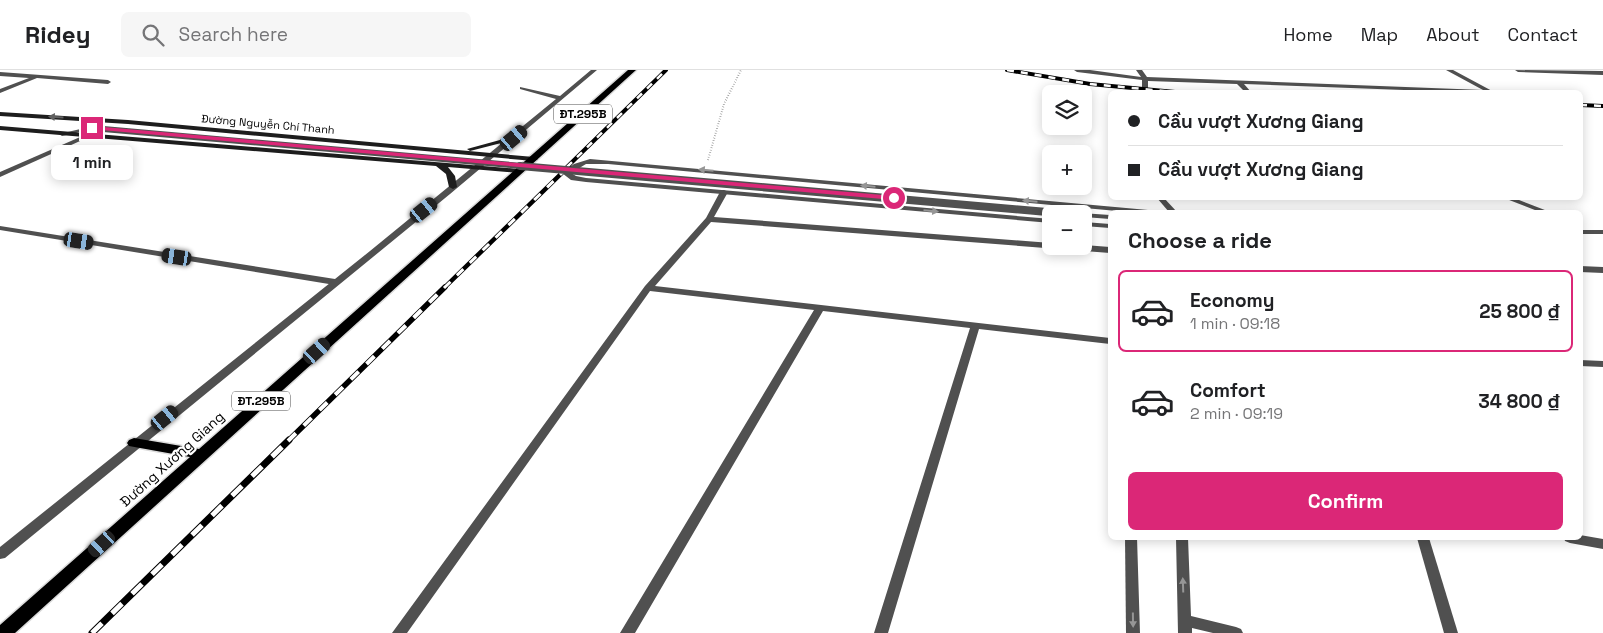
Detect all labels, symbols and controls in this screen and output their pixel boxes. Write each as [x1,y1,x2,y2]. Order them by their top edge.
search box [121,12,471,57]
text: Ridey [25,19,91,50]
icon: search [139,21,167,49]
text: Search here [179,22,288,47]
text: Home [1284,23,1333,46]
text: Map [1361,23,1398,46]
text: About [1426,23,1480,46]
text: Contact [1508,23,1578,46]
map controls [1042,85,1092,255]
button: layers [1042,85,1092,135]
road number: ĐT.295B [554,104,612,124]
text: Cầu vượt Xương Giang [1158,109,1364,134]
street label: Đường Nguyễn Chí Thanh [201,111,335,137]
one-way arrow [48,113,64,121]
route end [81,117,103,139]
car [497,123,530,153]
button: + [1042,145,1092,195]
callout: 1 min [51,146,133,180]
text: 1 min [72,152,112,173]
text: Cầu vượt Xương Giang [1158,157,1364,182]
one-way arrow [698,166,714,174]
one-way arrow [860,181,876,189]
route start [883,187,905,209]
car [407,195,440,225]
one-way arrow [1021,197,1037,205]
button: − [1042,205,1092,255]
one-way arrow [923,207,939,215]
text: Choose a ride [1128,226,1272,254]
car [63,231,94,251]
car [161,247,192,267]
text: Economy [1190,288,1274,313]
icon: car [1130,289,1175,334]
text: 25 800 ₫ [1479,299,1561,324]
text: 1 min · 09:18 [1190,313,1280,334]
car [300,335,333,367]
text: Comfort [1190,378,1266,403]
icon: car [1130,379,1175,424]
text: 34 800 ₫ [1478,389,1561,414]
road number: ĐT.295B [232,392,290,411]
car [148,403,181,433]
text: 2 min · 09:19 [1190,403,1283,424]
street label: Đường Xương Giang [116,407,228,511]
button: Confirm [1128,472,1563,530]
car [85,528,118,560]
one-way arrow [1179,577,1187,593]
one-way arrow [1129,612,1137,628]

